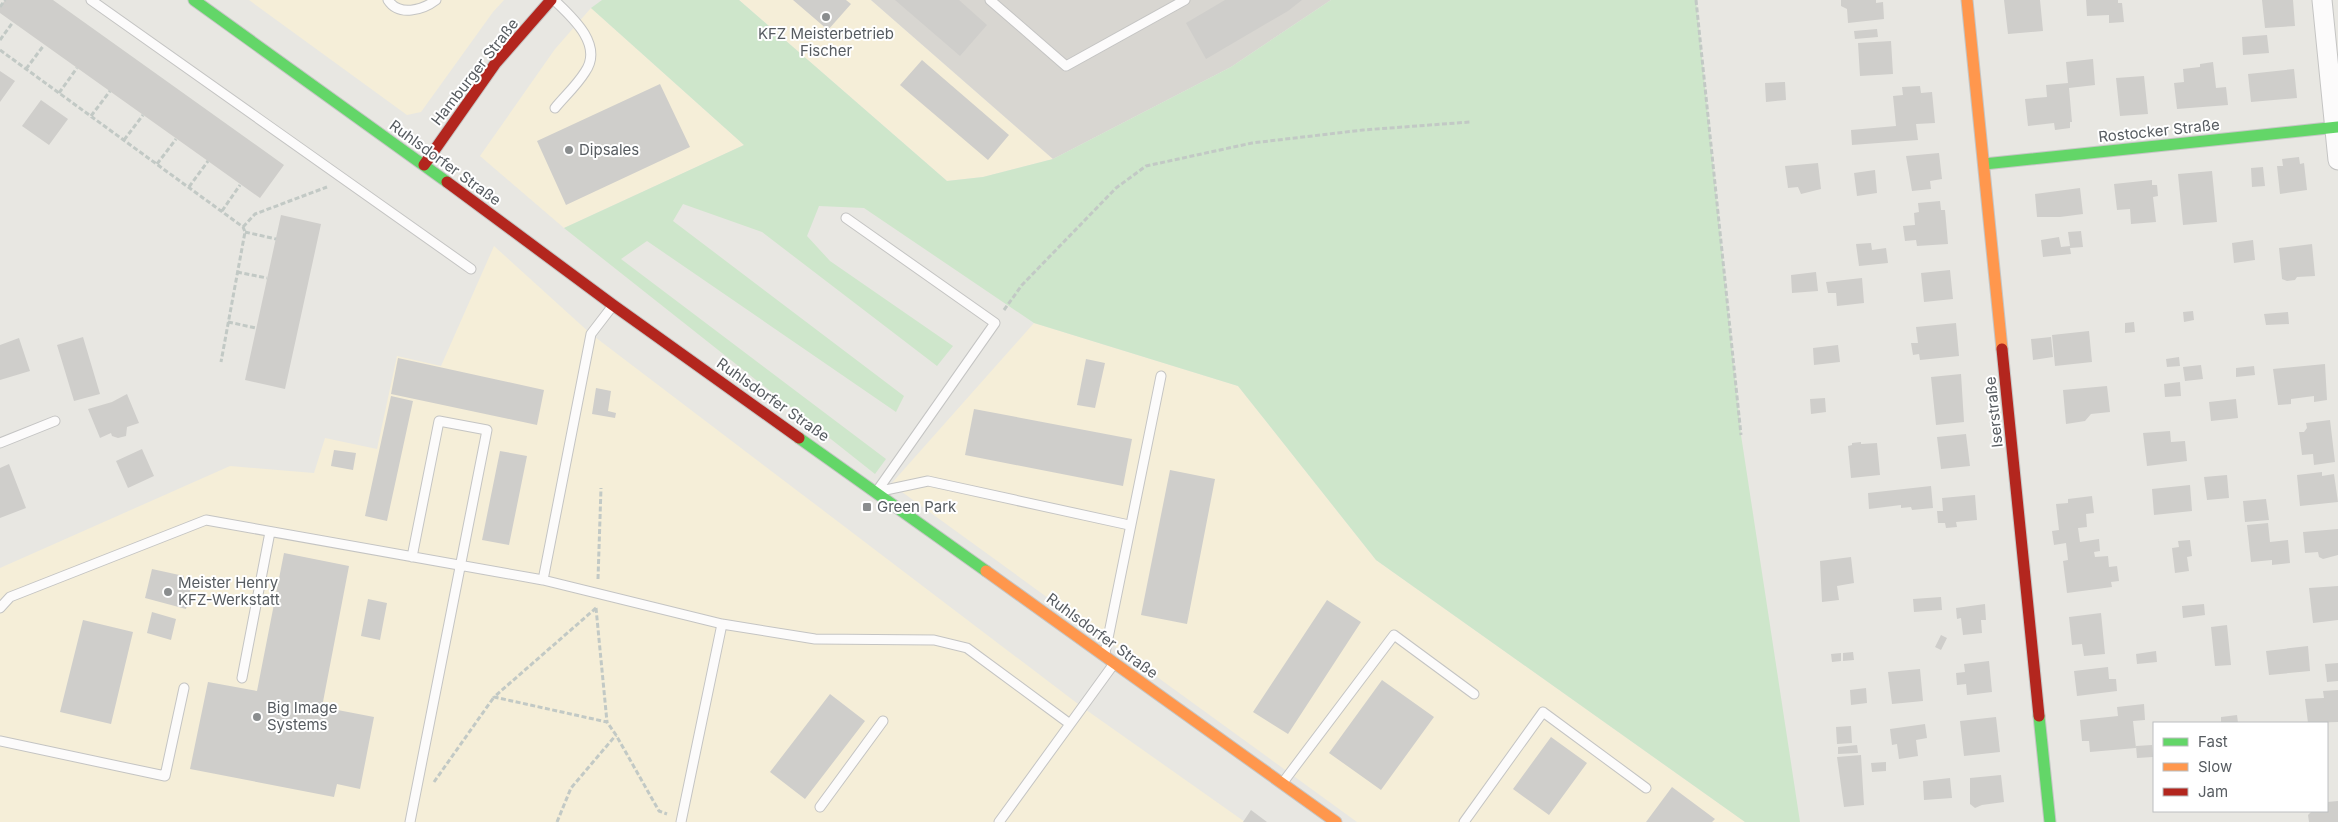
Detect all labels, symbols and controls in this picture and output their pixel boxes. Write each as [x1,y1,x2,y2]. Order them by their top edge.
marker: KFZ Meisterbetrieb Fischer [820,11,832,23]
street label: Hamburger Straße [427,14,522,129]
place label: KFZ Meisterbetrieb Fischer [758,24,894,60]
street label: Rostocker Straße [2097,115,2220,146]
street label: Ruhlsdorfer Straße [386,116,505,209]
place label: Dipsales [579,140,639,159]
marker: Dipsales [563,144,575,156]
street label: Ruhlsdorfer Straße [713,354,833,446]
street label: Iserstraße [1980,376,2007,448]
place label: Green Park [877,497,957,516]
marker: Green Park [861,501,873,513]
place label: Meister Henry KFZ-Werkstatt [178,573,280,609]
marker: Meister Henry KFZ-Werkstatt [162,586,174,598]
street label: Ruhlsdorfer Straße [1043,589,1162,682]
place label: Big Image Systems [267,698,337,734]
marker: Big Image Systems [251,711,263,723]
legend [2153,722,2328,812]
text: Fast [2198,732,2228,751]
text: Slow [2198,757,2232,776]
text: Jam [2198,782,2228,801]

